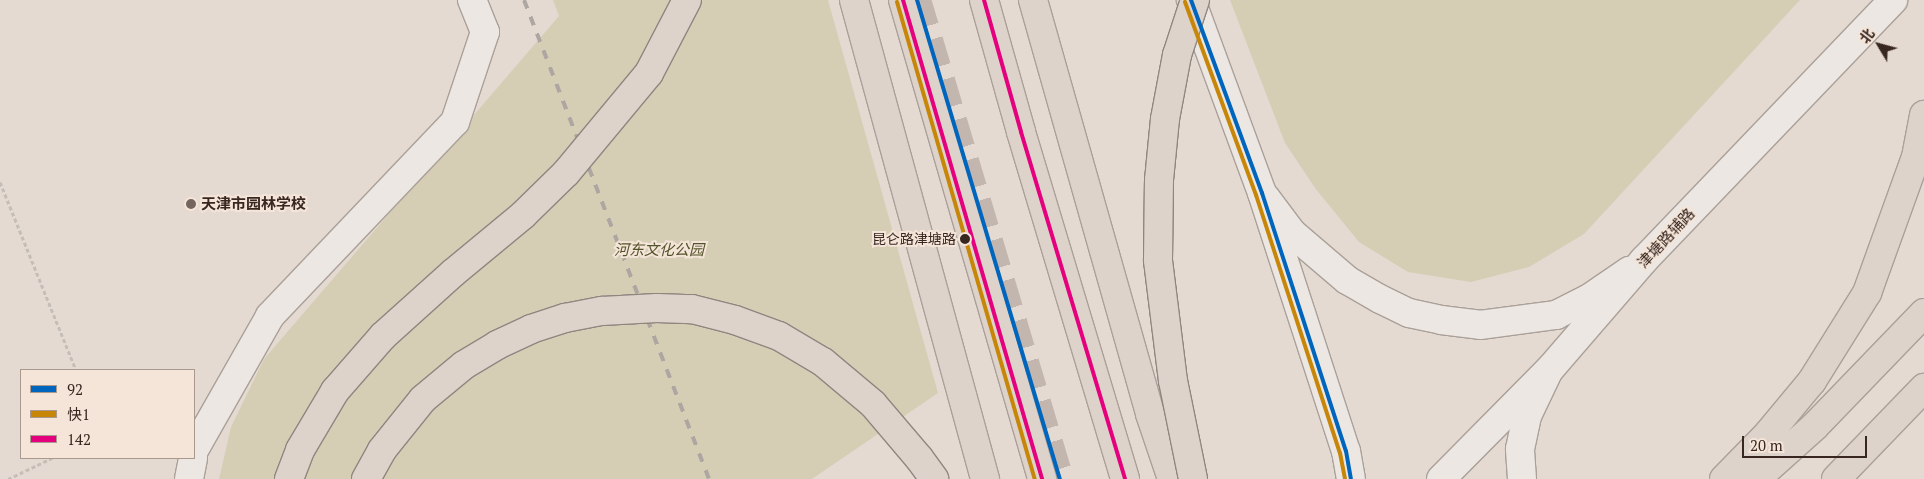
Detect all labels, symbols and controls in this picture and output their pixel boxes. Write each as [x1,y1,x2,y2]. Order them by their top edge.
north arrow [1854,20,1904,70]
text: 北 [1855,24,1878,47]
place label: 天津市园林学校 [201,195,306,213]
marker: 天津市园林学校 [185,198,197,210]
street label: 津塘路辅路 [1634,204,1698,272]
place label: 昆仑路津塘路 [872,231,956,247]
marker: 昆仑路津塘路 [960,234,970,244]
park label: 河东文化公园 [614,241,704,259]
legend [20,369,195,459]
text: 92 [67,379,83,399]
text: 快1 [67,404,90,424]
scale bar [1744,426,1869,458]
text: 142 [67,429,91,449]
text: 20 m [1750,435,1783,455]

